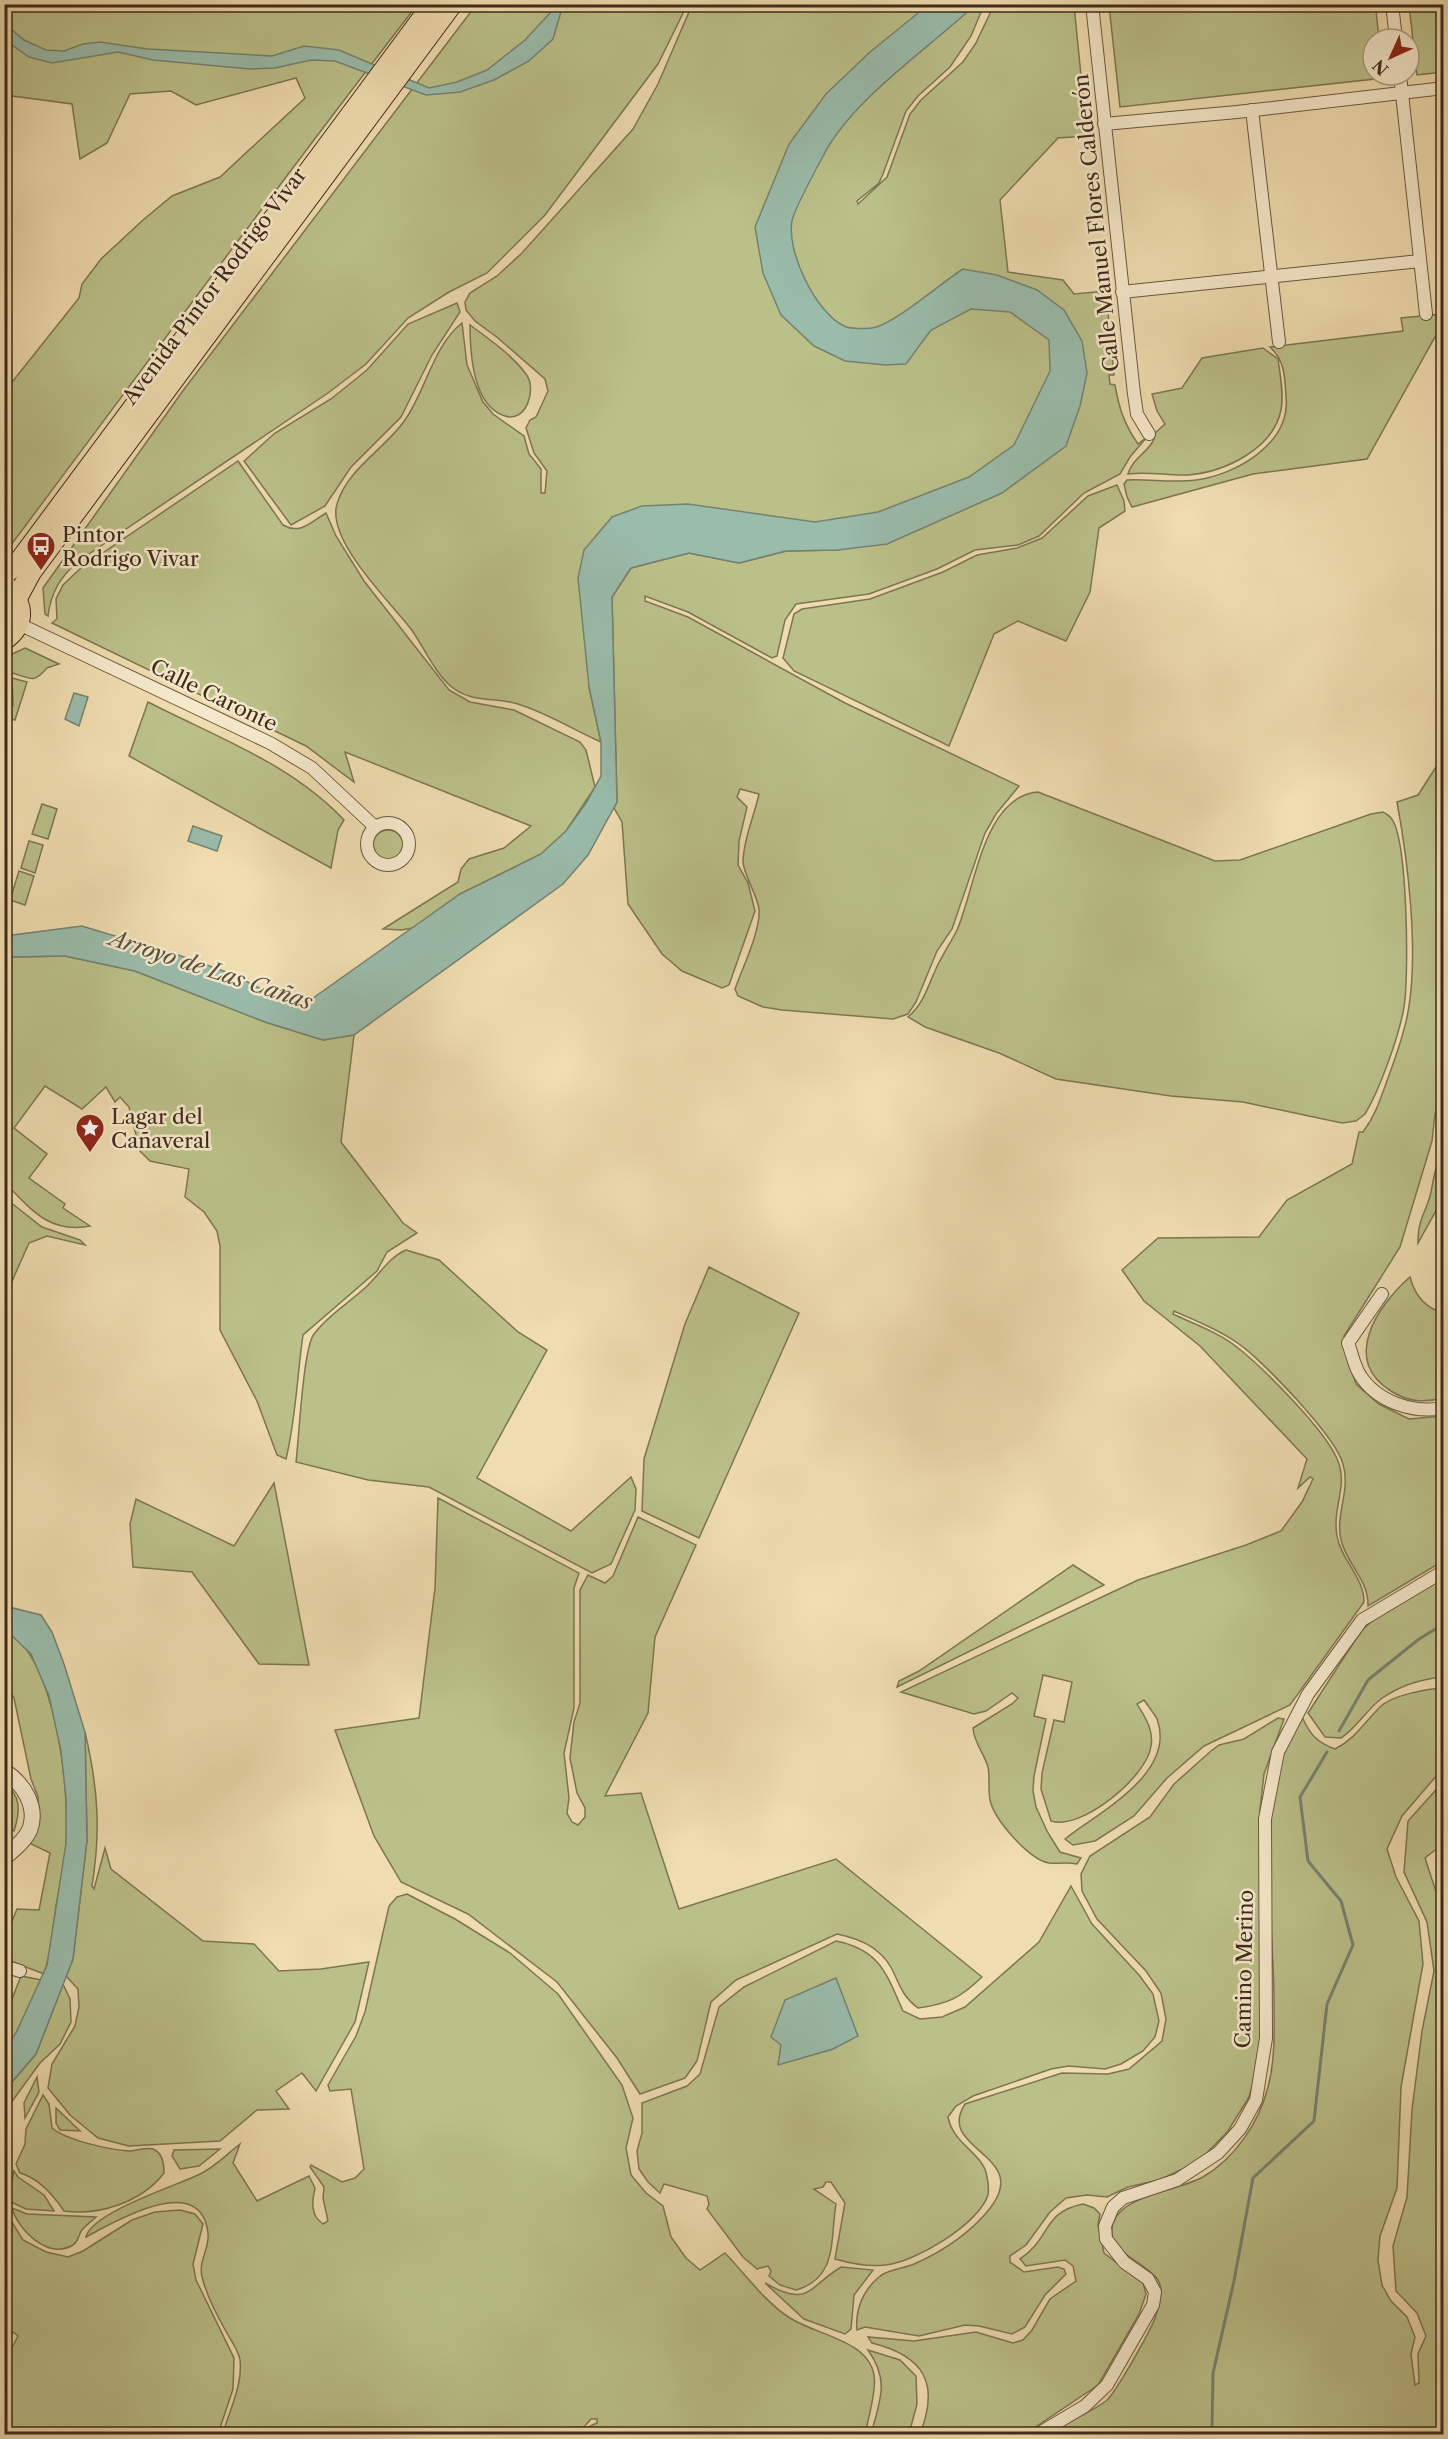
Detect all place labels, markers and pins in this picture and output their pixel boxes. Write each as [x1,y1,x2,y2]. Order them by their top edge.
place label: Pintor Rodrigo Vivar [62,522,199,571]
bus stop icon: Pintor Rodrigo Vivar [25,530,57,572]
place label: Lagar del Cañaveral [111,1104,210,1153]
place icon: Lagar del Cañaveral [74,1112,106,1154]

